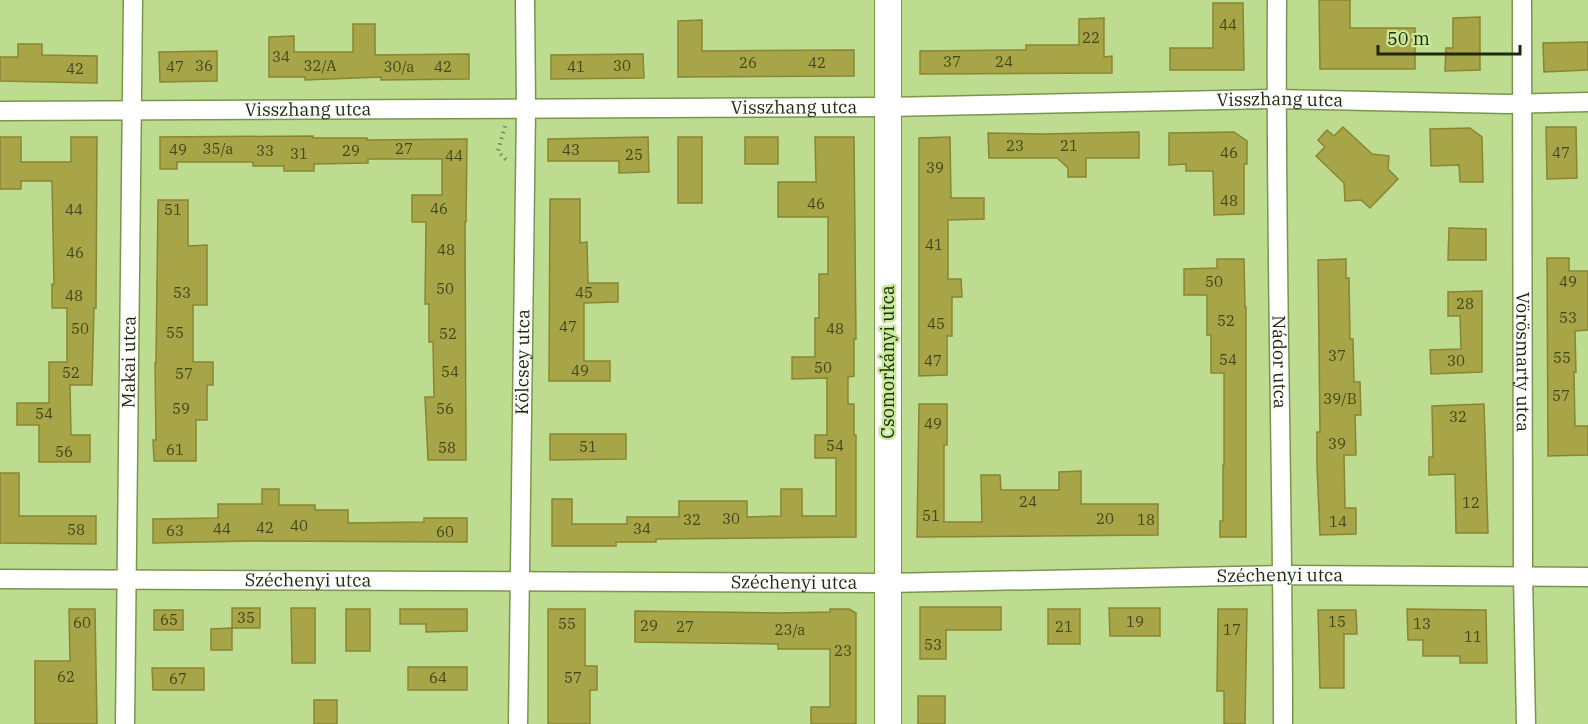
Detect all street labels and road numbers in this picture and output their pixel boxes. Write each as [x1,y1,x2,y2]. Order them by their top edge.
street label: Visszhang utca [1216,87,1344,111]
street label: Visszhang utca [731,95,858,119]
street label: Visszhang utca [245,97,372,121]
street label: Csomorkányi utca [876,285,899,439]
street label: Vörösmarty utca [1512,292,1535,432]
street label: Kölcsey utca [510,309,534,415]
street label: Nádor utca [1268,315,1292,409]
street label: Makai utca [116,316,141,408]
street label: Széchenyi utca [1216,563,1343,587]
street label: Széchenyi utca [245,568,372,592]
street label: Széchenyi utca [731,570,857,594]

